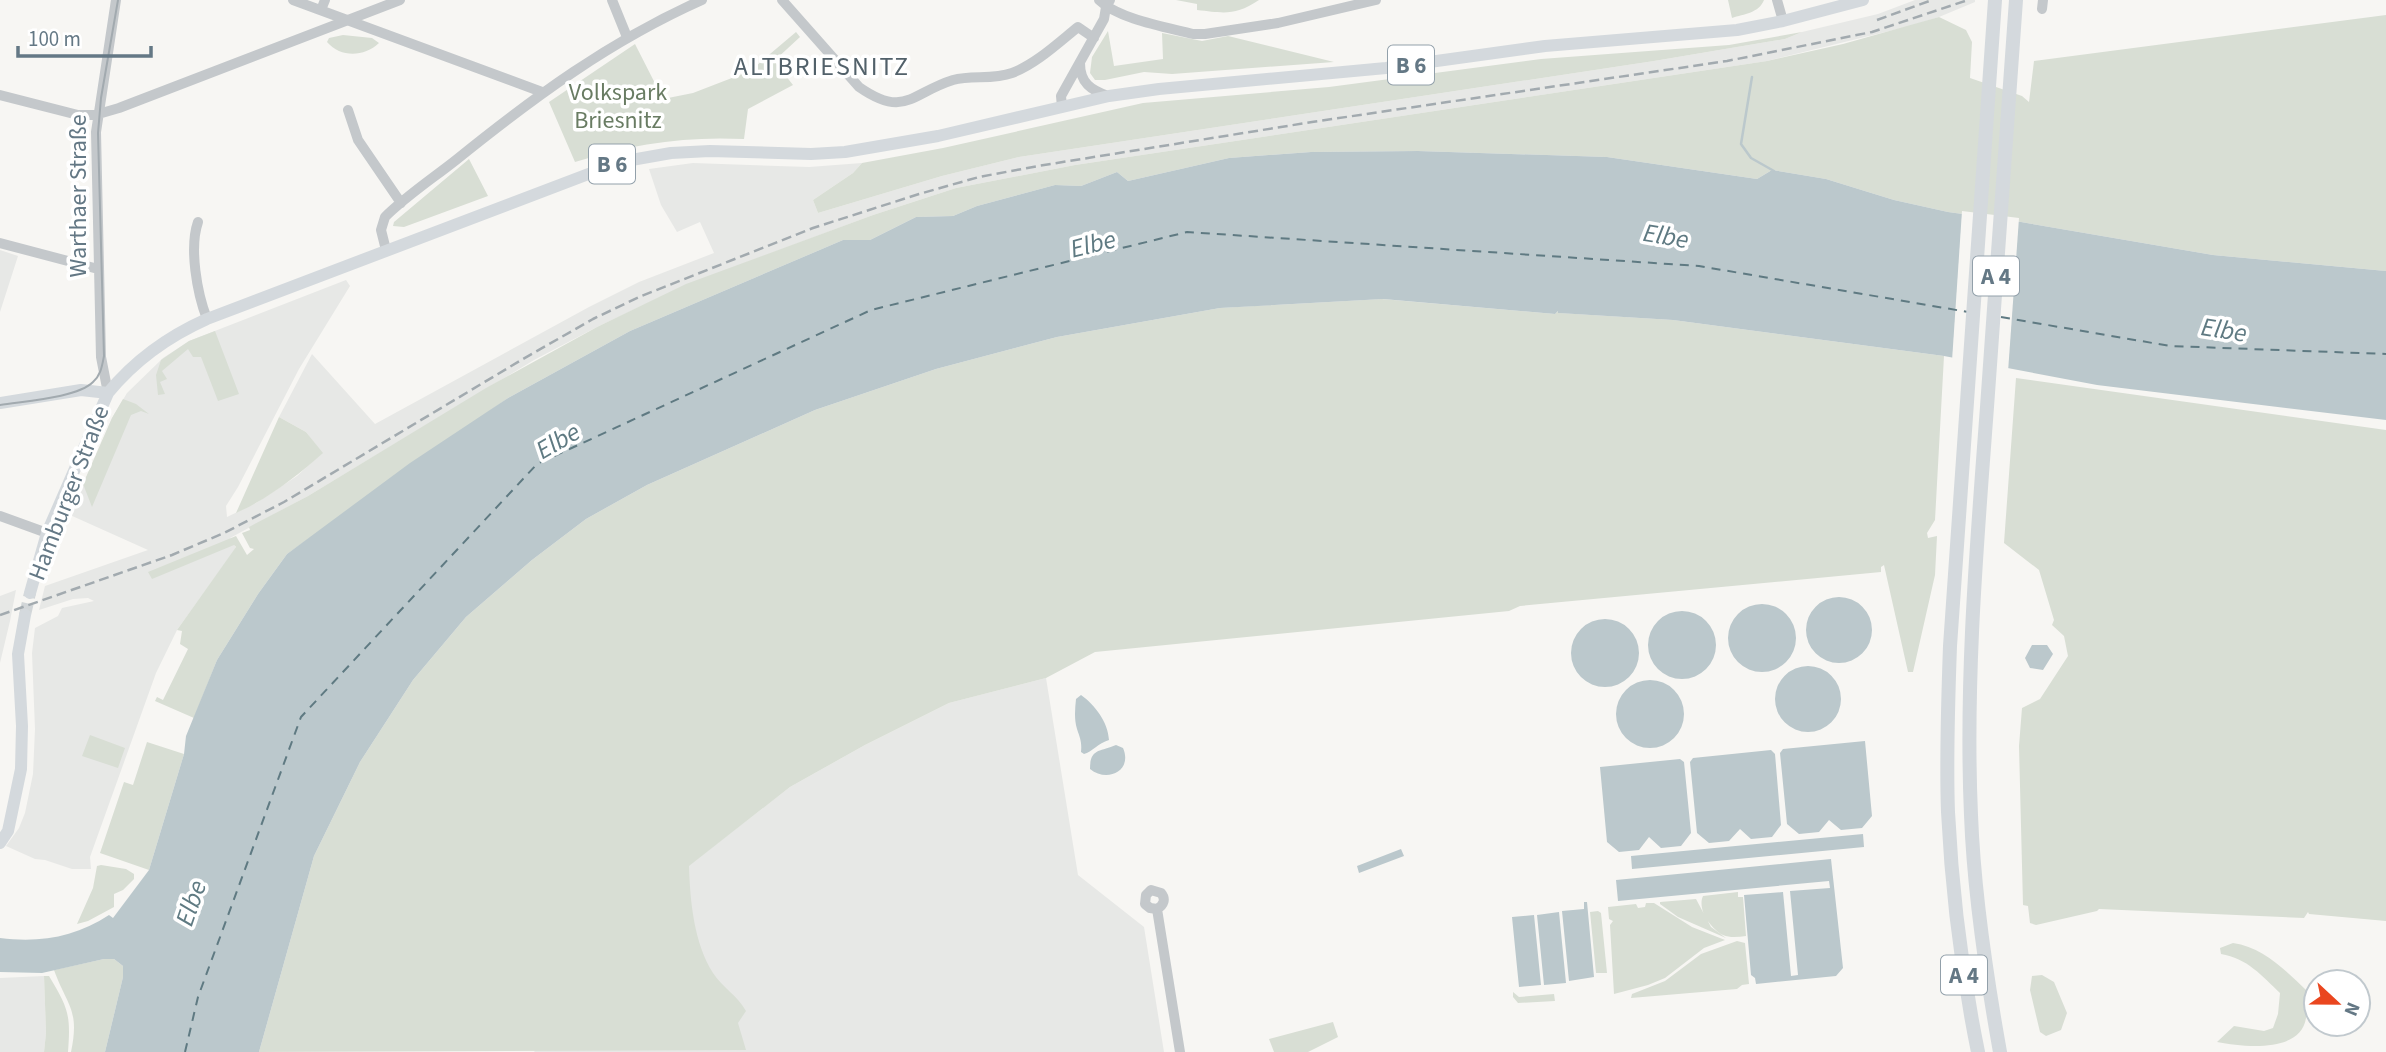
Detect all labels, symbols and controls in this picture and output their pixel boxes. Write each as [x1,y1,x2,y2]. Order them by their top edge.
scale bar [18,14,150,58]
text: 100 m [28,24,81,54]
road number: B 6 [1388,46,1434,85]
district label: ALTBRIESNITZ [734,48,910,85]
park label: Volkspark Briesnitz [569,75,667,138]
street label: Warthaer Straße [61,114,96,278]
road number: B 6 [589,144,635,183]
water label: Elbe [1640,214,1692,258]
water label: Elbe [1066,220,1120,268]
road number: A 4 [1973,256,2019,296]
water label: Elbe [2198,308,2250,352]
street label: Hamburger Straße [20,400,118,586]
water label: Elbe [529,413,587,469]
water label: Elbe [166,875,216,931]
road number: A 4 [1941,956,1987,994]
north arrow [2302,968,2372,1038]
text: N [2336,998,2366,1020]

